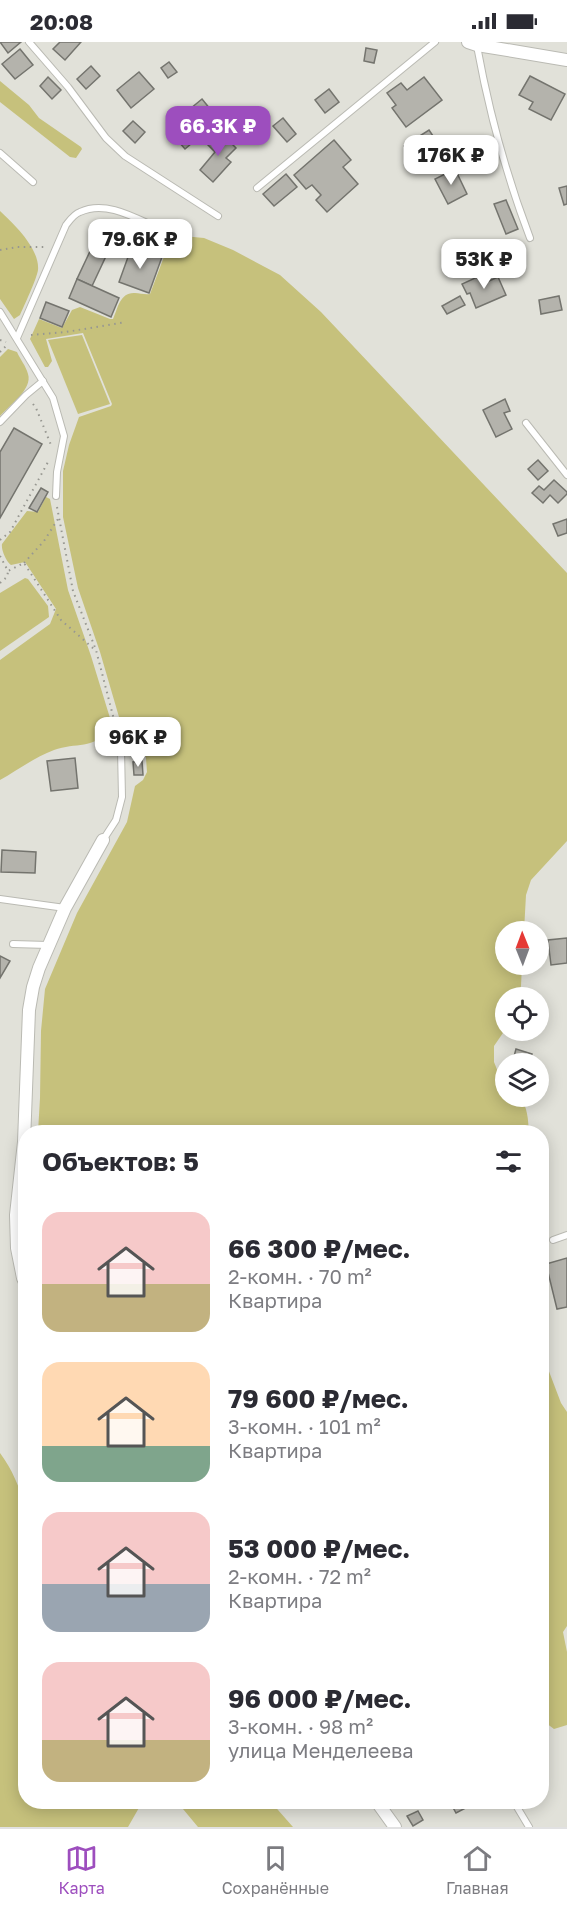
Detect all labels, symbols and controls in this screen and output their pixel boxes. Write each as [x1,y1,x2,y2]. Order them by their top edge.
text: 20:08 [30,8,93,35]
pin: 66.3K ₽ [163,106,273,157]
text: 66.3K ₽ [180,113,257,137]
pin: 176K ₽ [402,135,500,186]
text: 176K ₽ [418,142,484,166]
pin: 79.6K ₽ [85,219,195,270]
text: 79.6K ₽ [102,226,178,250]
pin: 53K ₽ [442,239,526,290]
text: 53K ₽ [455,246,513,270]
pin: 96K ₽ [96,717,180,768]
text: 96K ₽ [109,724,167,748]
north arrow [495,921,549,975]
map controls [495,921,549,1107]
button: locate [495,987,549,1041]
button: layers [495,1053,549,1107]
icon: filters [492,1145,525,1178]
text: Объектов: 5 [42,1146,199,1177]
text: 66 300 ₽/мес. [228,1233,411,1264]
icon: home [90,1236,162,1308]
text: 2-комн. · 70 m² [228,1264,372,1288]
text: Квартира [228,1288,322,1312]
text: 79 600 ₽/мес. [228,1383,409,1414]
icon: home [90,1386,162,1458]
text: 3-комн. · 101 m² [228,1414,381,1438]
text: Квартира [228,1438,322,1462]
text: 53 000 ₽/мес. [228,1533,410,1564]
icon: home [90,1536,162,1608]
text: 2-комн. · 72 m² [228,1564,371,1588]
text: Квартира [228,1588,322,1612]
text: 96 000 ₽/мес. [228,1683,412,1714]
icon: home [90,1686,162,1758]
text: 3-комн. · 98 m² [228,1714,373,1738]
text: улица Менделеева [228,1738,414,1762]
tab: Карта [58,1842,105,1898]
tab: Сохранённые [222,1842,329,1898]
tab: Главная [446,1842,509,1898]

